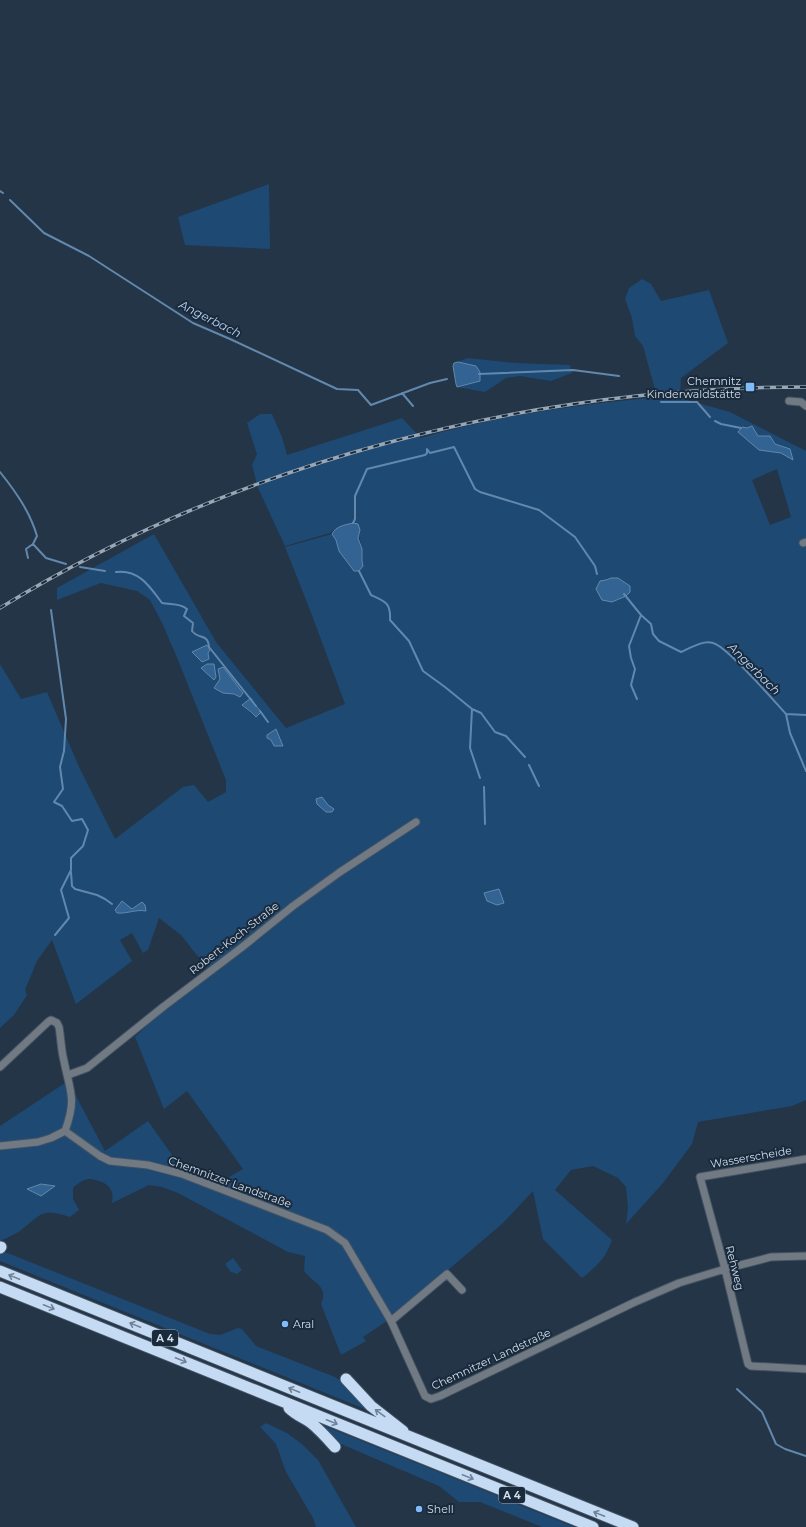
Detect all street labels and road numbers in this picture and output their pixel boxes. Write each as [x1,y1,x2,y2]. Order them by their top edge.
street label: Robert-Koch-Straße [186,898,282,977]
street label: Wasserscheide [709,1143,793,1171]
street label: Chemnitzer Landstraße [167,1153,294,1211]
street label: Rehweg [723,1244,747,1292]
street label: Chemnitzer Landstraße [429,1325,553,1393]
road number: A 4 [152,1330,178,1346]
road number: A 4 [499,1487,525,1503]

